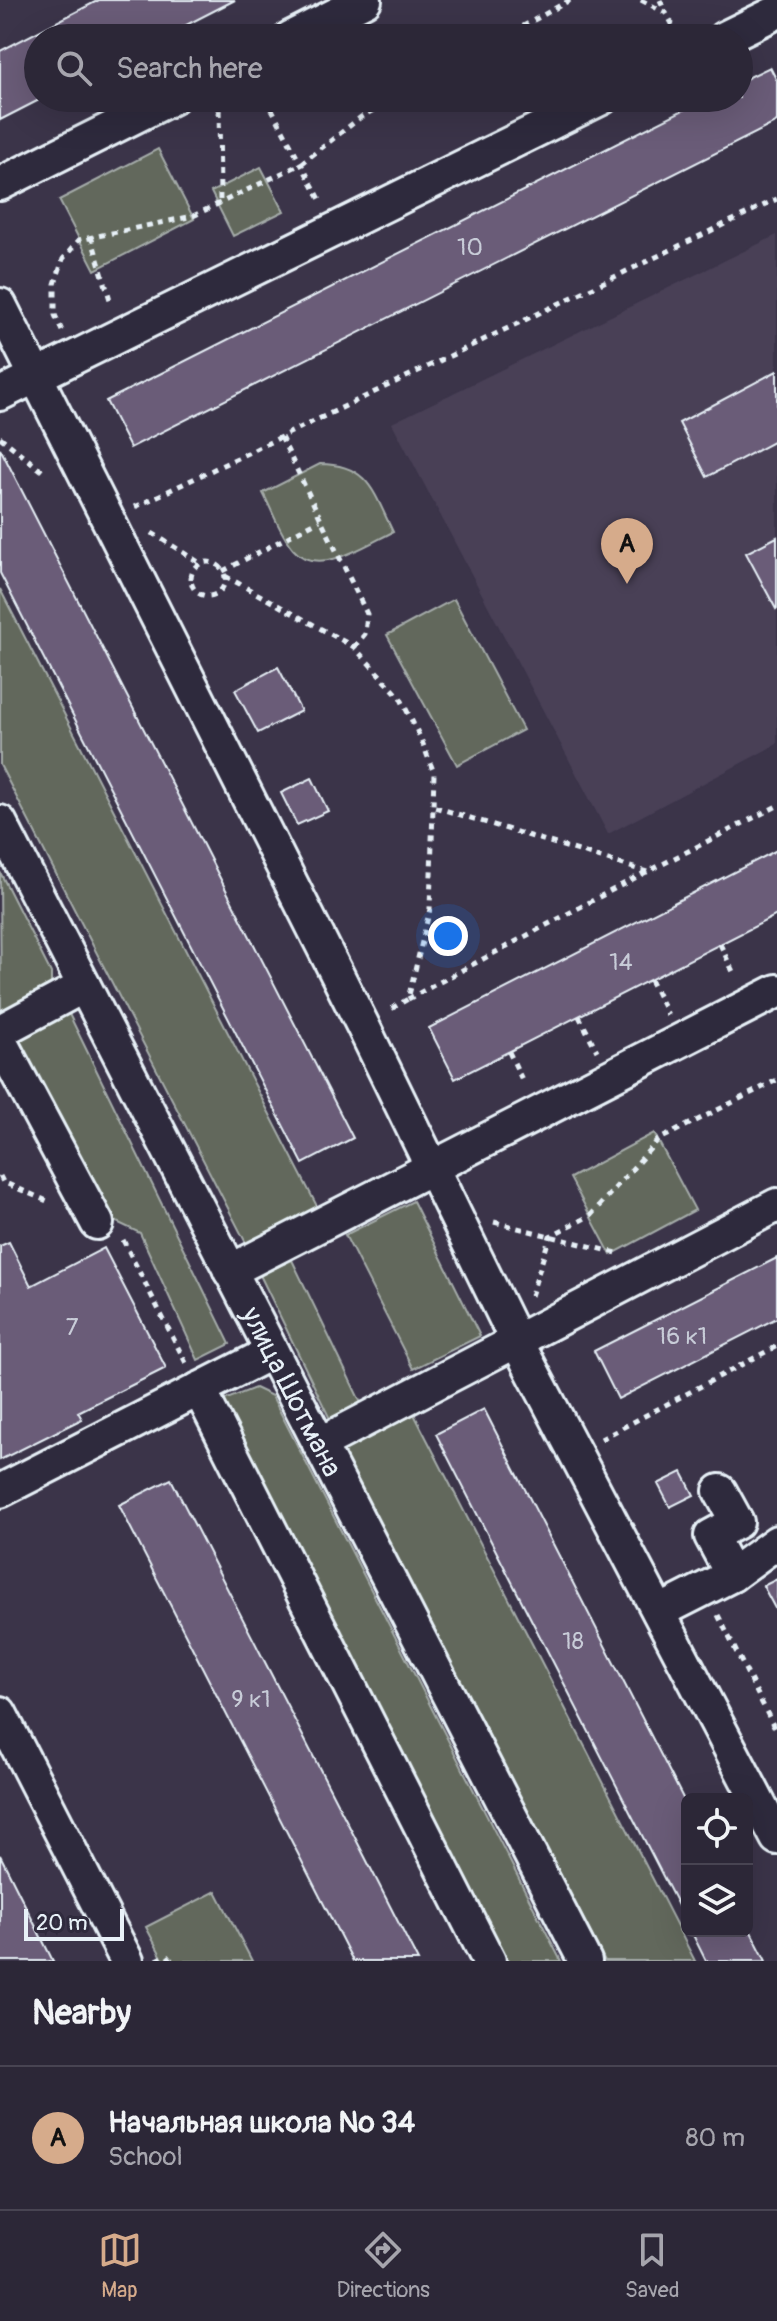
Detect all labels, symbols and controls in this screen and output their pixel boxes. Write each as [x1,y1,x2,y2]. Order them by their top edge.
search box [24,24,753,112]
icon: search [52,46,96,90]
text: Search here [116,50,263,87]
house number: 10 [457,233,483,262]
pin: A [601,518,653,584]
your location [428,916,468,956]
house number: 14 [609,948,633,977]
street label: улица Шотмана [232,1300,349,1483]
house number: 7 [66,1313,79,1342]
house number: 16 к1 [657,1322,707,1351]
house number: 18 [562,1627,584,1656]
house number: 9 к1 [231,1685,271,1714]
map controls [681,1793,753,1937]
button: locate [681,1793,753,1865]
button: layers [681,1865,753,1937]
scale bar [24,1905,124,1941]
text: 20 m [36,1909,88,1937]
text: Nearby [32,1992,131,2035]
text: Начальная школа № 34 [108,2104,415,2141]
text: A [50,2122,66,2154]
text: 80 m [685,2122,745,2154]
text: School [108,2141,183,2173]
tab: Map [98,2228,142,2304]
tab: Directions [337,2228,430,2304]
tab: Saved [625,2228,679,2304]

